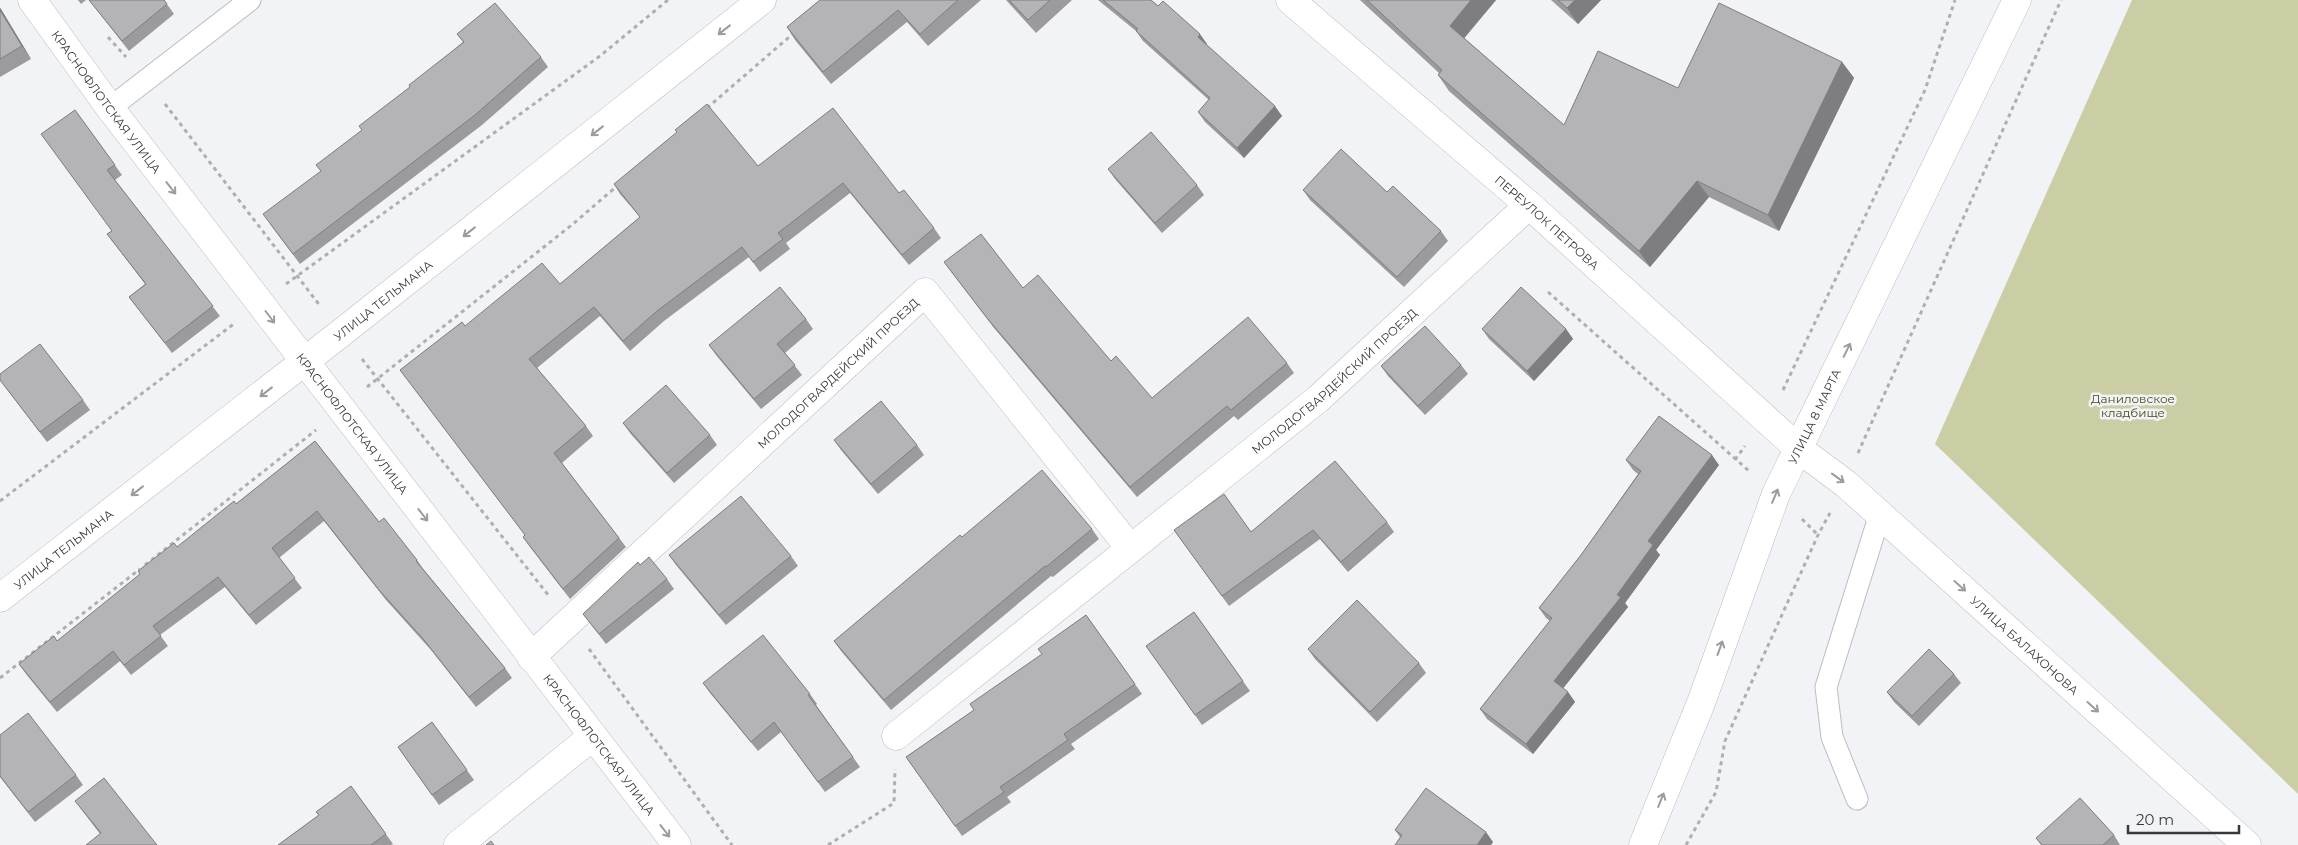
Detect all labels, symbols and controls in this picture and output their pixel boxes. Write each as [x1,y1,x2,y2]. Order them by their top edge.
one-way arrow [718,25,731,36]
street label: КРАСНОФЛОТСКАЯ УЛИЦА [49,27,165,176]
one-way arrow [590,125,603,136]
street label: ПЕРЕУЛОК ПЕТРОВА [1492,172,1603,273]
one-way arrow [166,181,177,194]
one-way arrow [463,226,476,237]
street label: УЛИЦА ТЕЛЬМАНА [330,256,435,344]
street label: МОЛОДОГВАРДЕЙСКИЙ ПРОЕЗД [754,294,922,451]
street label: МОЛОДОГВАРДЕЙСКИЙ ПРОЕЗД [1248,304,1420,457]
one-way arrow [265,310,275,324]
one-way arrow [1843,343,1852,358]
street label: КРАСНОФЛОТСКАЯ УЛИЦА [294,350,412,497]
street label: УЛИЦА 8 МАРТА [1784,366,1844,466]
one-way arrow [259,387,273,397]
park label: Даниловское кладбище [2091,391,2175,420]
one-way arrow [1831,473,1845,483]
one-way arrow [131,486,144,497]
one-way arrow [1771,489,1781,504]
street label: УЛИЦА ТЕЛЬМАНА [11,506,116,592]
one-way arrow [417,508,428,521]
one-way arrow [1953,580,1966,592]
street label: УЛИЦА БАЛАХОНОВА [1968,592,2082,698]
one-way arrow [1716,641,1725,657]
street label: КРАСНОФЛОТСКАЯ УЛИЦА [540,671,659,818]
one-way arrow [2087,701,2100,712]
one-way arrow [1657,793,1667,808]
scale bar [2128,802,2239,834]
text: 20 m [2136,810,2174,829]
one-way arrow [660,824,671,837]

